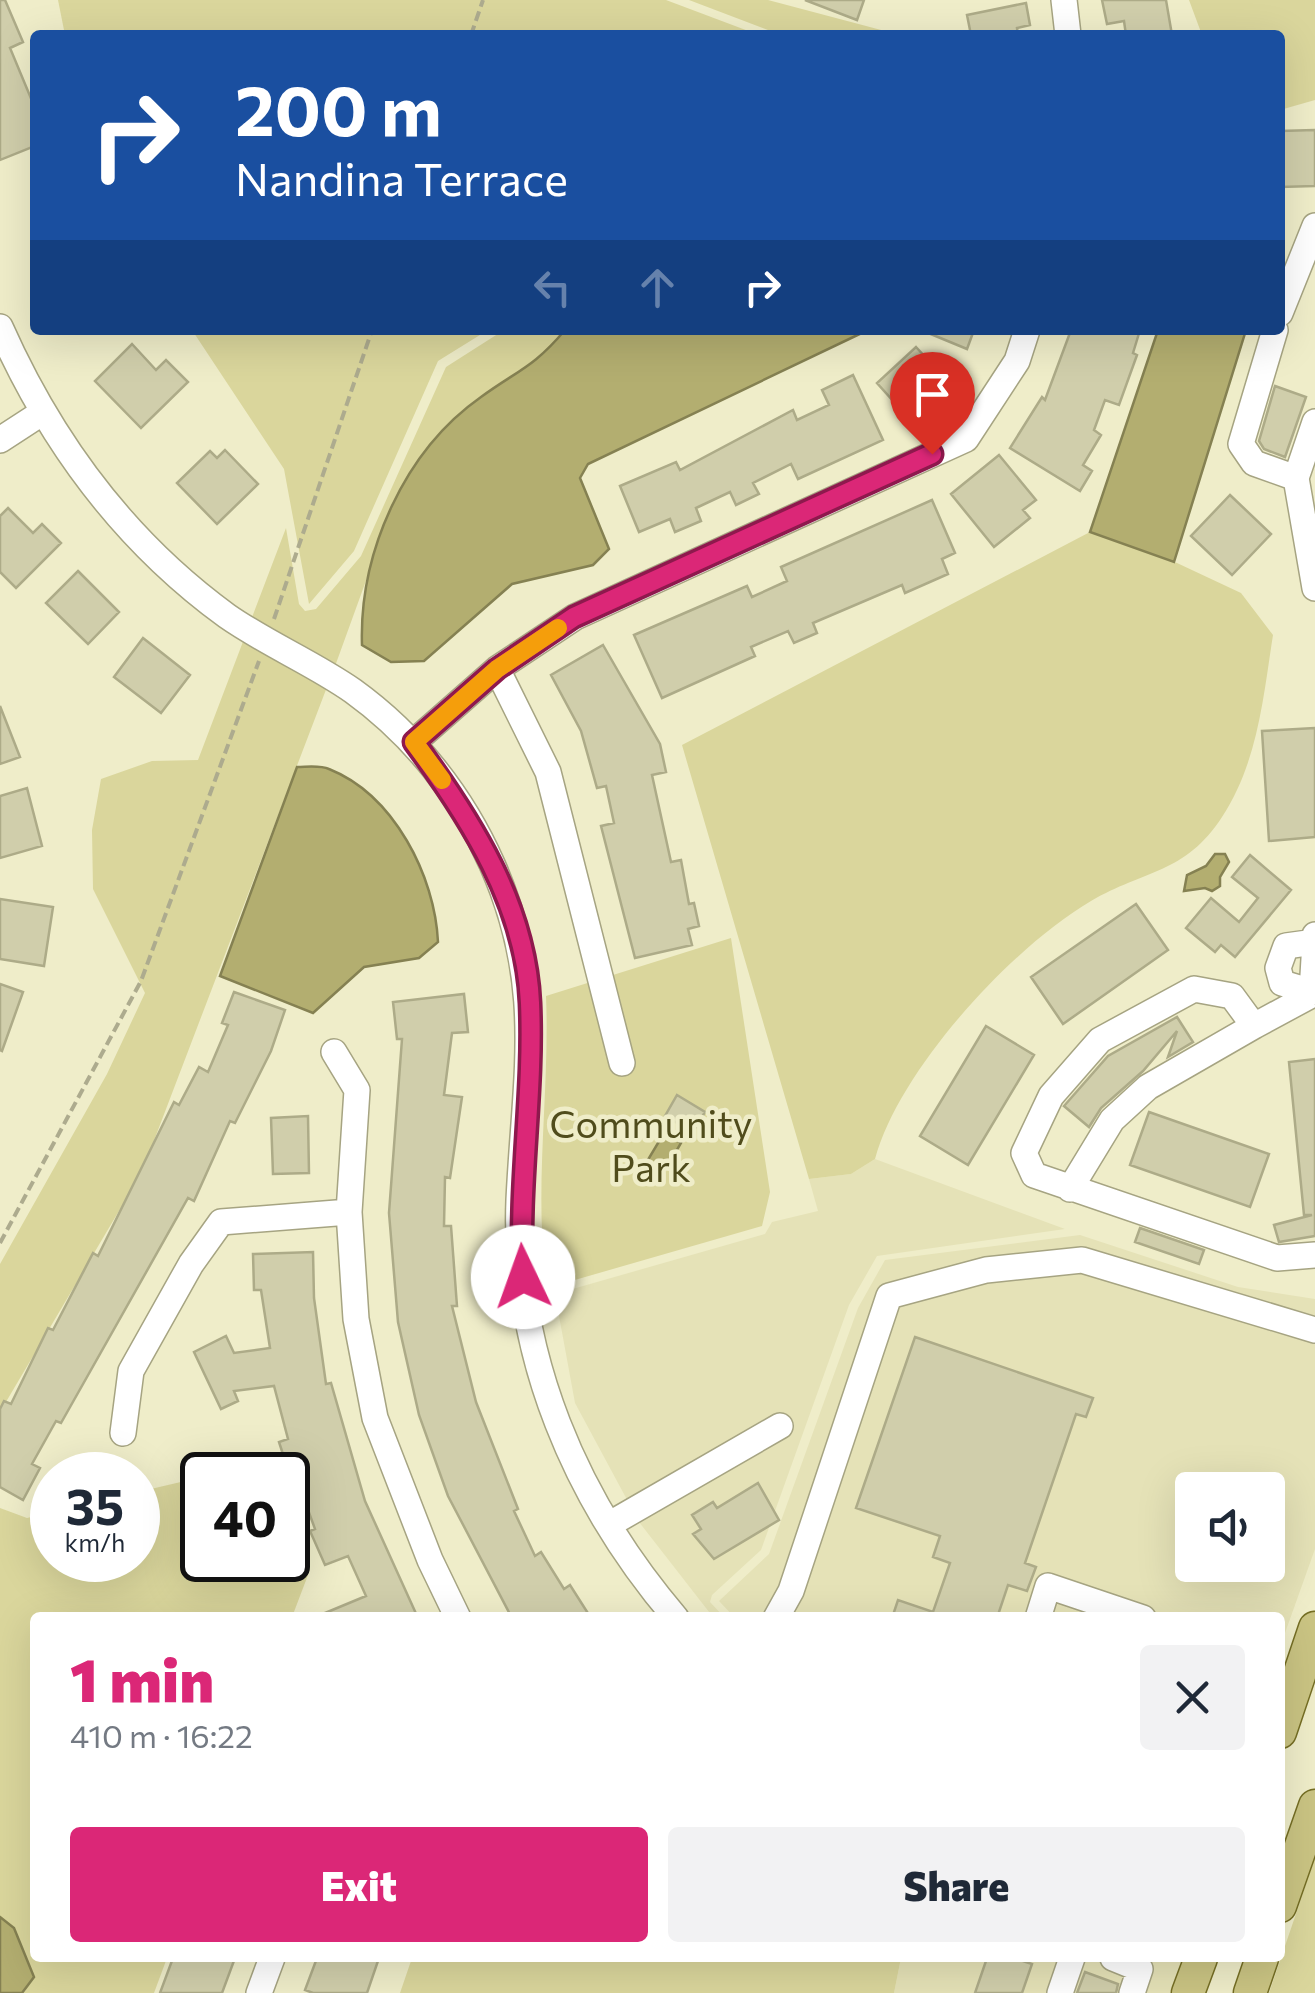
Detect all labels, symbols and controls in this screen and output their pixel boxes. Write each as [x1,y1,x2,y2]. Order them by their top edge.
text: 200 m [235,65,442,150]
icon: right [70,70,200,200]
text: Nandina Terrace [235,150,568,205]
icon: left [525,260,580,315]
icon: ahead [630,260,685,315]
icon: right [735,260,790,315]
pin [890,352,975,455]
icon: arrive [905,367,960,422]
park label: Community Park [549,1099,753,1190]
position arrow [471,1225,575,1329]
speed limit sign: 40 [180,1452,310,1582]
map controls [1175,1472,1285,1582]
button: sound [1175,1472,1285,1582]
text: 35 [66,1474,124,1535]
text: km/h [65,1527,125,1557]
text: 1 min [70,1641,214,1714]
button: close [1140,1645,1245,1750]
text: 410 m · 16:22 [70,1715,253,1755]
button: Exit [70,1827,648,1942]
button: Share [668,1827,1245,1942]

